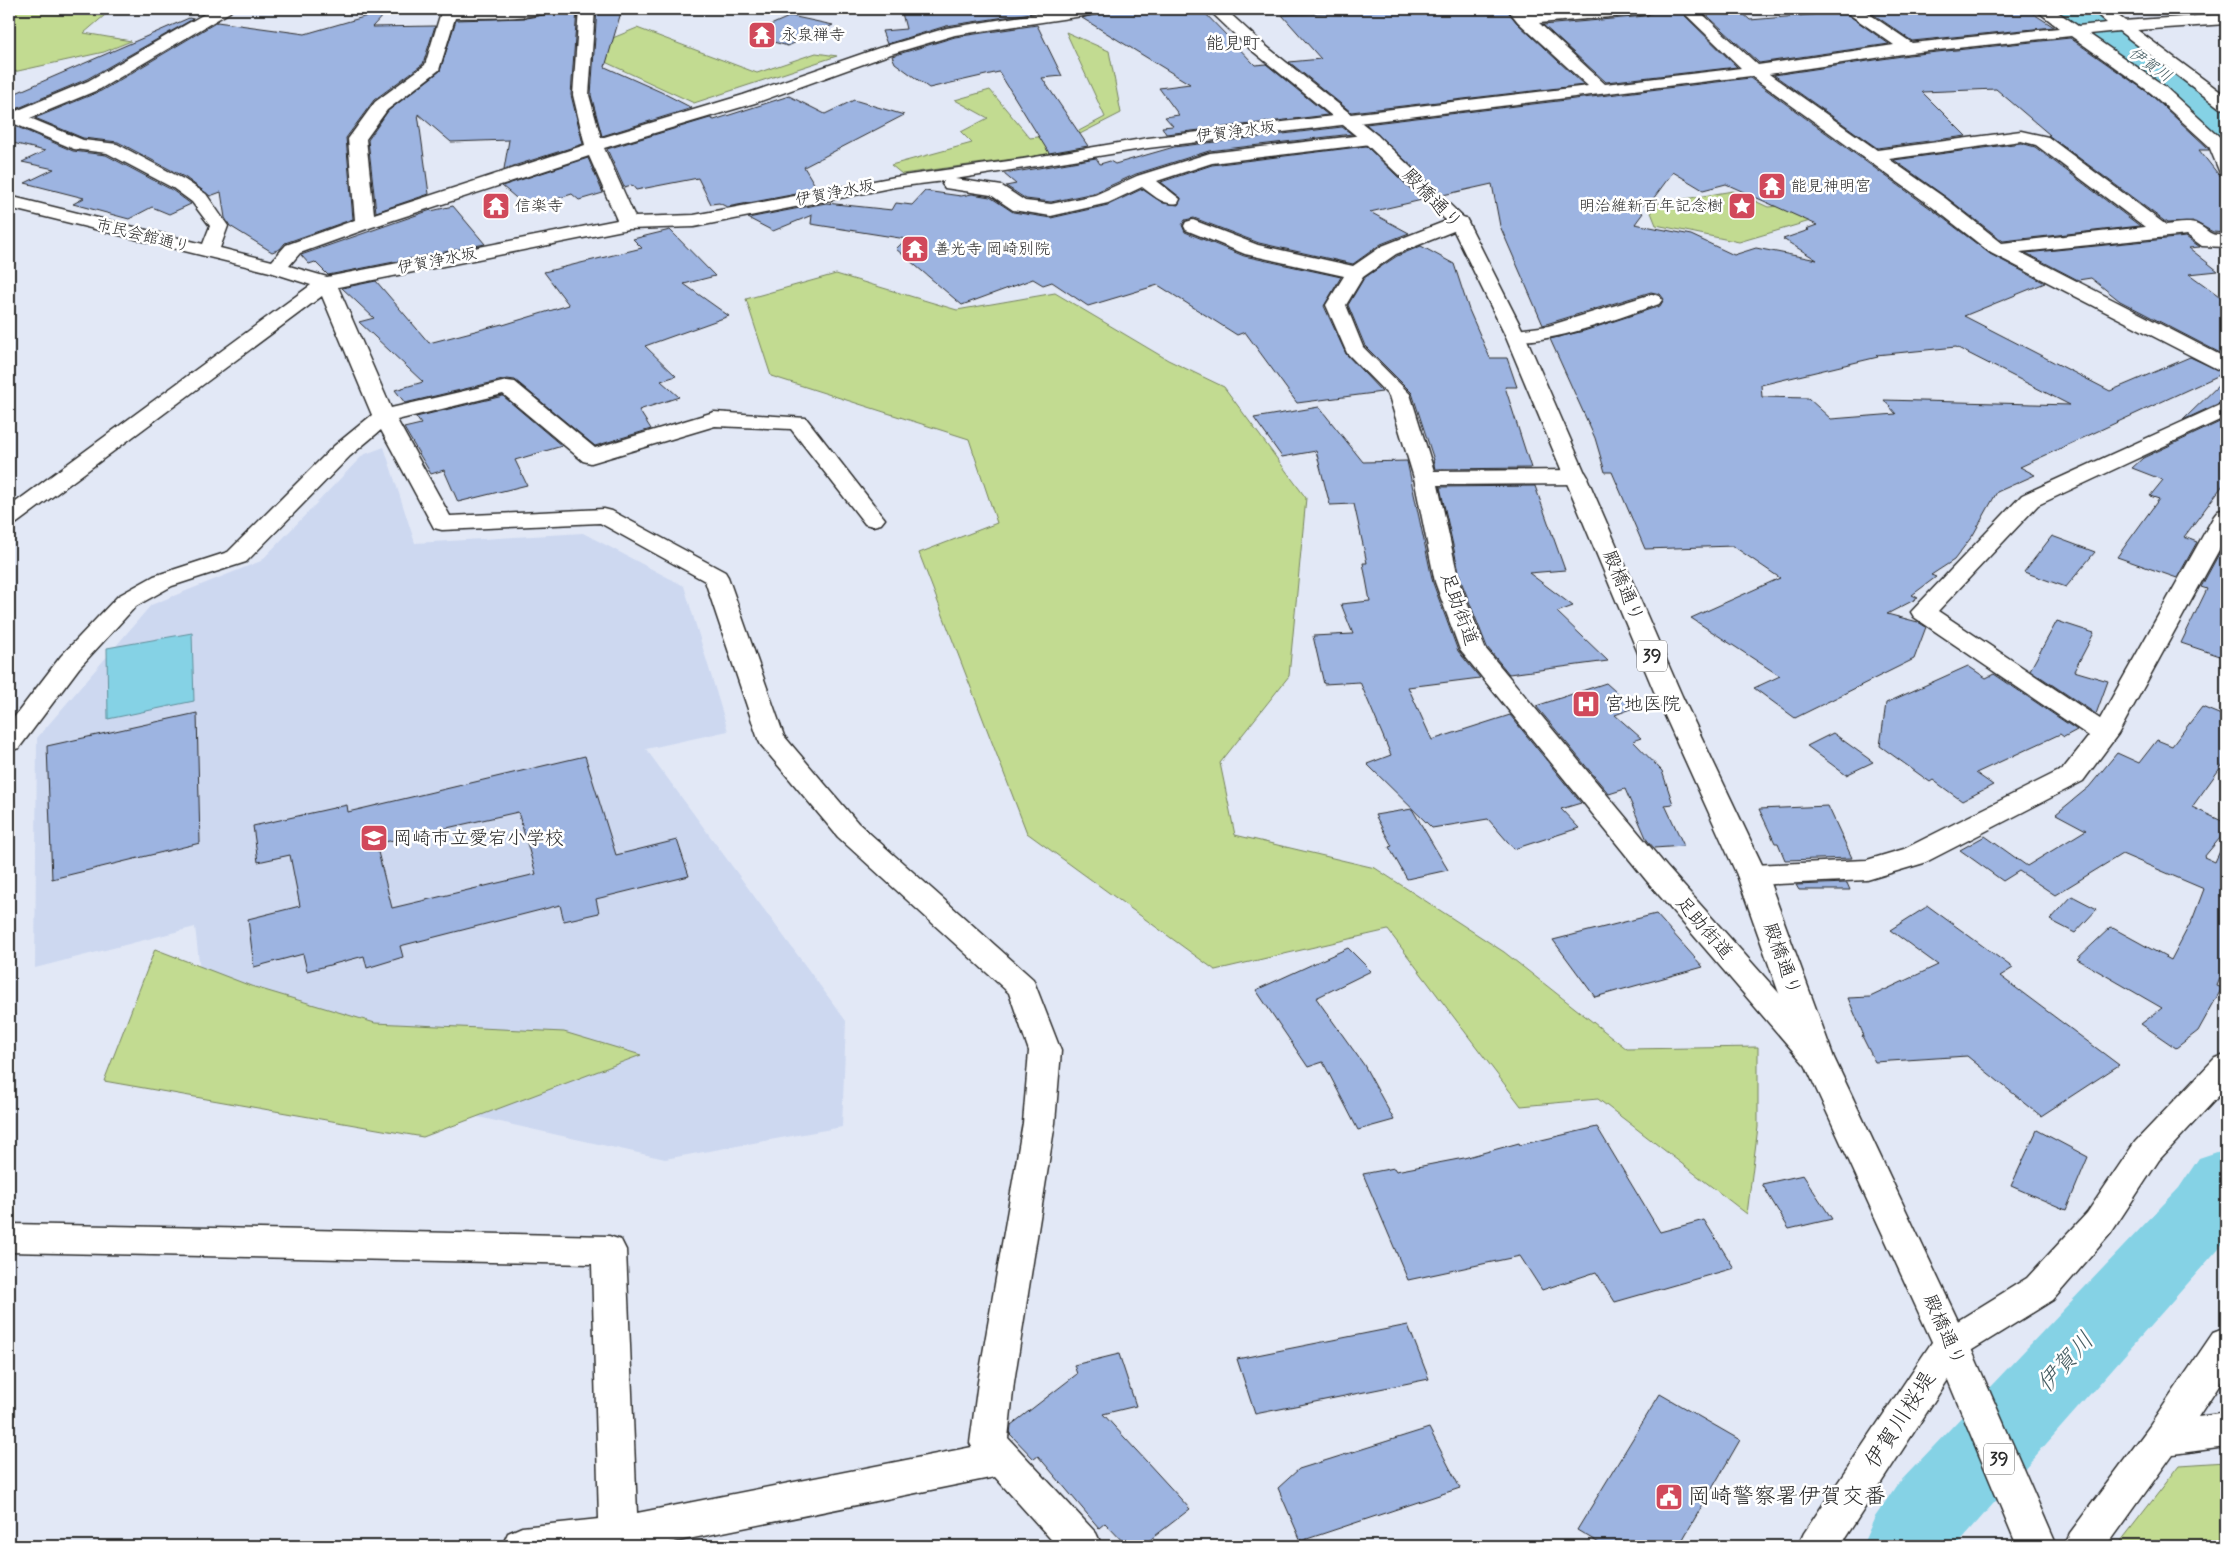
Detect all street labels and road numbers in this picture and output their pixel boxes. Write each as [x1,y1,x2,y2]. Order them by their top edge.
street label: 伊賀浄水坂 [1195,117,1277,147]
street label: 殿橋通り [1397,163,1467,235]
street label: 伊賀浄水坂 [794,175,876,211]
street label: 市民会館通り [94,214,192,258]
street label: 伊賀浄水坂 [396,243,478,279]
street label: 殿橋通り [1597,546,1649,626]
street label: 足助街道 [1434,569,1484,649]
road number: 39 [1637,640,1667,671]
street label: 足助街道 [1670,891,1738,965]
street label: 殿橋通り [1757,919,1807,999]
street label: 殿橋通り [1917,1290,1971,1370]
street label: 伊賀川桜堤 [1859,1366,1943,1474]
road number: 39 [1984,1444,2014,1475]

